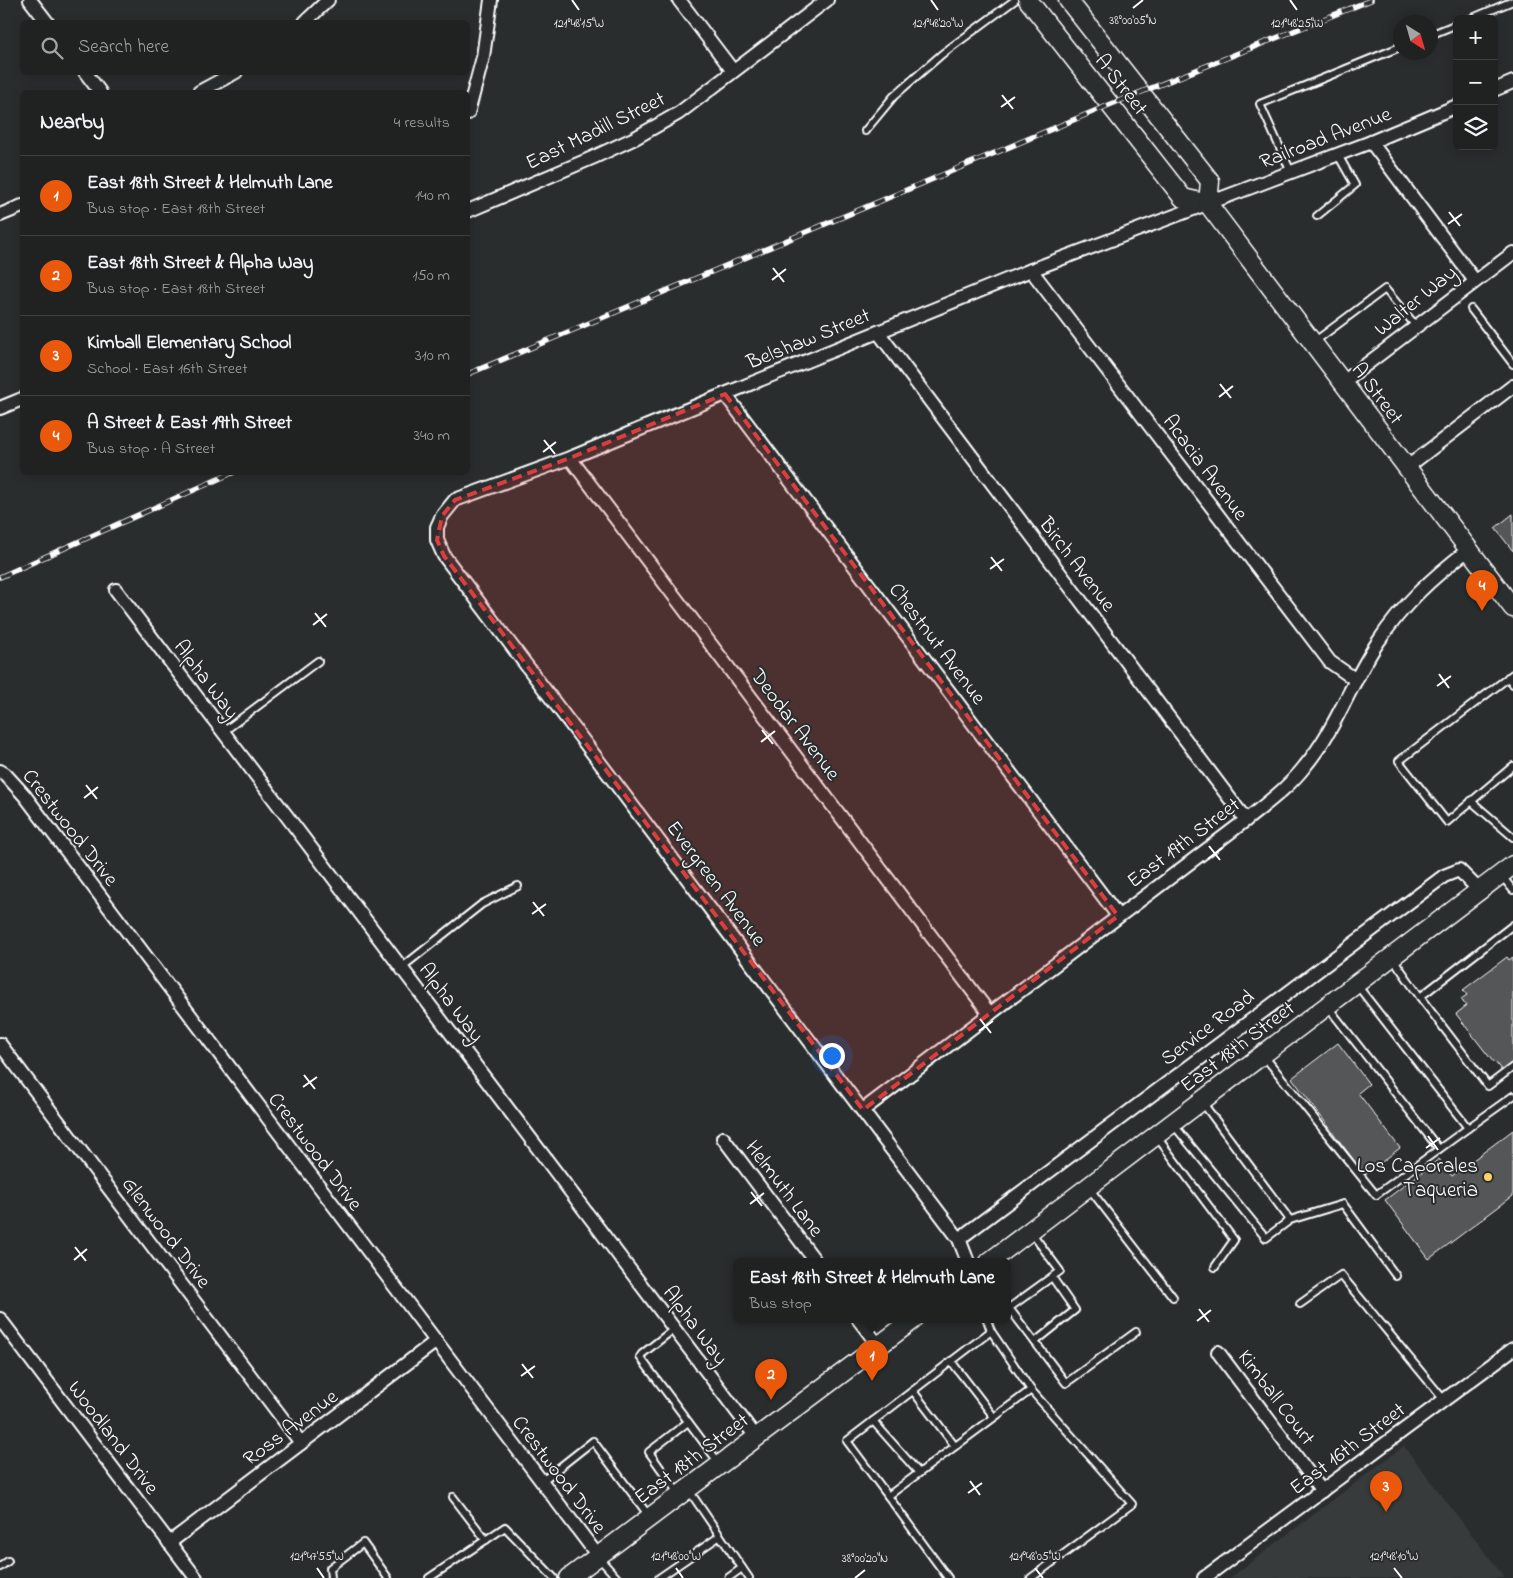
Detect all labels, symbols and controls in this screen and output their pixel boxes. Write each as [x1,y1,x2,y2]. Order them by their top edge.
text: 38°00'05"N [1109,12,1157,30]
text: 121°48'15"W [554,15,604,33]
text: 121°48'20"W [913,15,963,33]
text: 121°48'25"W [1271,15,1323,33]
north arrow [1393,15,1438,60]
map controls [1453,15,1498,150]
button: + [1453,15,1498,60]
search box [20,20,470,75]
icon: search [38,34,66,62]
text: Search here [78,34,169,61]
street label: A Street [1087,48,1154,122]
button: − [1453,60,1498,105]
street label: East Madill Street [521,85,671,179]
street label: Railroad Avenue [1256,100,1396,178]
button: layers [1453,105,1498,150]
text: Nearby [40,108,104,138]
text: 4 results [394,111,450,135]
text: East 18th Street & Helmuth Lane [87,170,333,197]
text: 1 [53,184,59,208]
text: 140 m [415,184,450,208]
text: Bus stop · East 18th Street [87,197,265,221]
text: East 18th Street & Alpha Way [87,250,313,277]
street label: Walter Way [1368,259,1465,346]
text: 2 [52,264,60,288]
text: 150 m [412,264,450,288]
text: Bus stop · East 18th Street [87,277,265,301]
street label: Belshaw Street [741,301,875,379]
text: Kimball Elementary School [87,330,292,357]
text: 3 [53,344,59,368]
text: 310 m [415,344,450,368]
text: School · East 16th Street [87,357,248,381]
street label: A Street [1343,357,1410,432]
street label: Acacia Avenue [1154,409,1255,528]
text: A Street & East 19th Street [87,410,292,437]
text: 4 [53,424,59,448]
text: 340 m [413,424,450,448]
text: Bus stop · A Street [87,437,215,461]
street label: Birch Avenue [1030,511,1122,619]
pin: 4 [1466,570,1498,611]
street label: Chestnut Avenue [880,577,993,712]
street label: Alpha Way [164,634,245,728]
street label: Deodar Avenue [742,662,847,788]
street label: Crestwood Drive [14,763,125,894]
street label: East 19th Street [1121,791,1247,896]
street label: Evergreen Avenue [657,815,773,955]
street label: Alpha Way [409,957,490,1051]
street label: Service Road [1155,983,1262,1074]
street label: East 18th Street [1175,994,1302,1101]
your location [819,1043,845,1069]
street label: Crestwood Drive [260,1087,369,1218]
street label: Helmuth Lane [737,1134,830,1244]
place label: Los Caporales Taqueria [1357,1152,1478,1206]
street label: Glenwood Drive [113,1171,218,1296]
marker: Los Caporales Taqueria [1482,1171,1494,1183]
popup [733,1258,1011,1323]
text: East 18th Street & Helmuth Lane [749,1265,995,1292]
street label: Alpha Way [653,1280,734,1374]
text: Bus stop [749,1292,812,1316]
pin: 1 [856,1340,888,1381]
street label: Kimball Court [1229,1344,1321,1452]
pin: 2 [755,1359,787,1400]
street label: Woodland Drive [59,1375,166,1502]
street label: Ross Avenue [237,1383,345,1474]
street label: East 16th Street [1284,1396,1412,1503]
street label: East 18th Street [629,1406,756,1513]
street label: Crestwood Drive [504,1410,613,1541]
pin: 3 [1370,1471,1402,1512]
text: 121°47'55"W [290,1548,344,1566]
text: 121°48'00"W [651,1548,701,1566]
text: 121°48'05"W [1009,1548,1061,1566]
text: 121°48'10"W [1370,1548,1418,1566]
text: 38°00'20"N [842,1550,888,1568]

